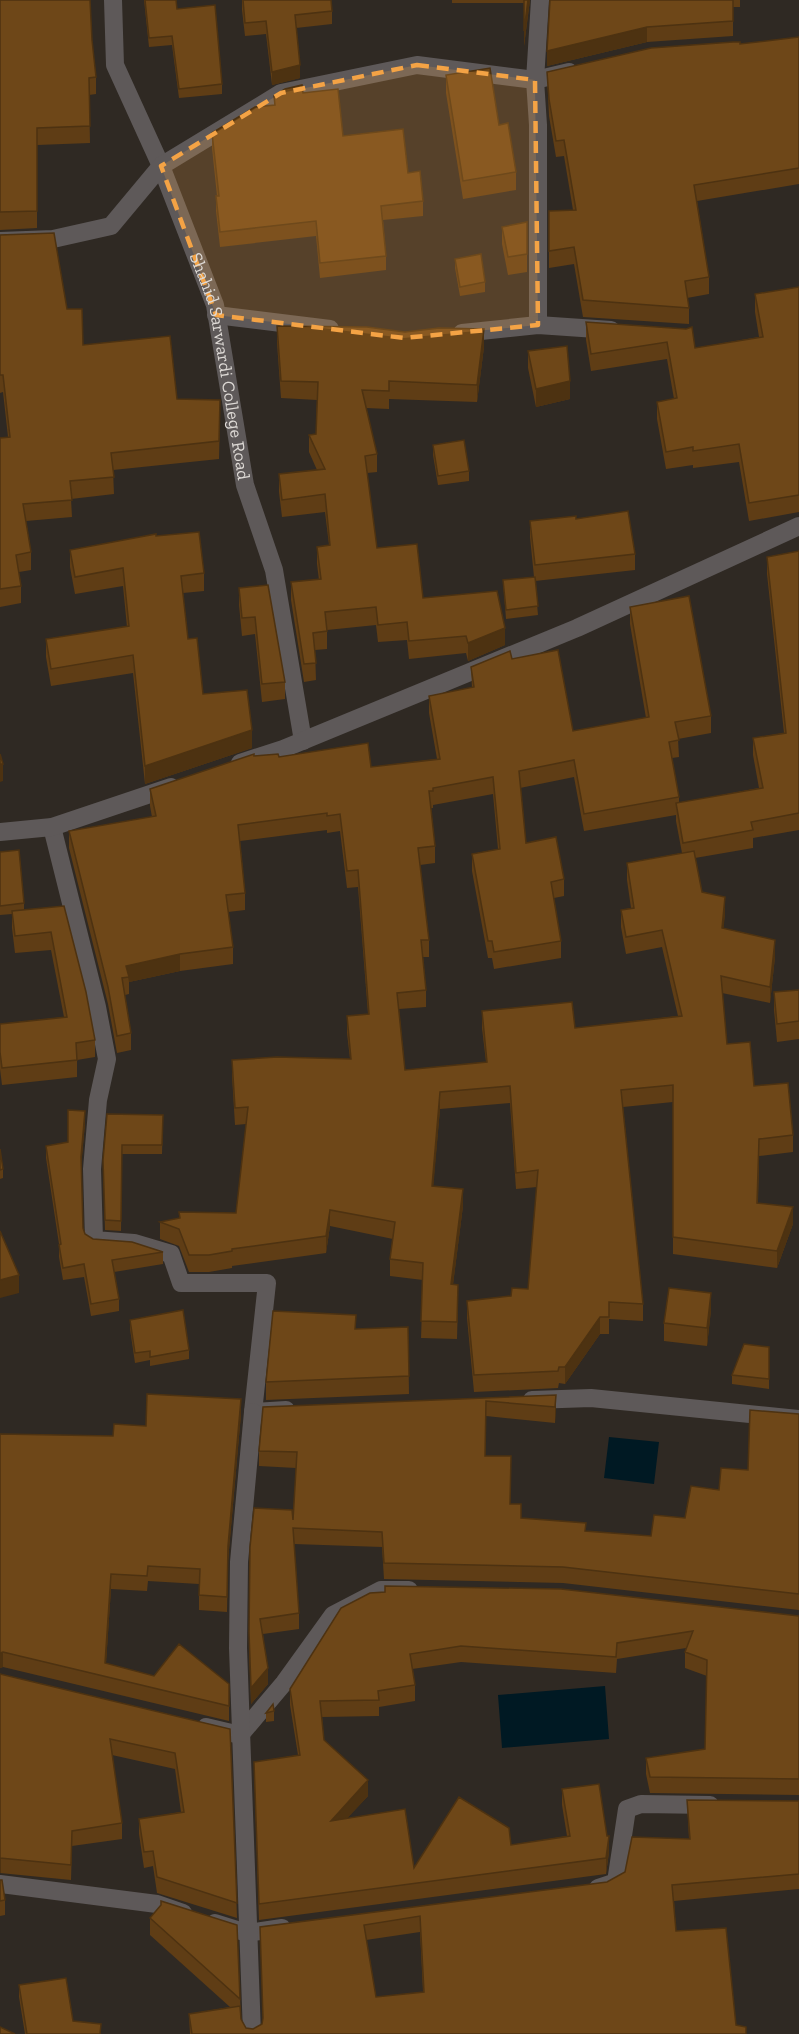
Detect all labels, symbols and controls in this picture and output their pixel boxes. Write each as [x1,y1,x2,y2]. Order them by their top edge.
street label: Shahid Sarwardi College Road [185,249,255,482]

